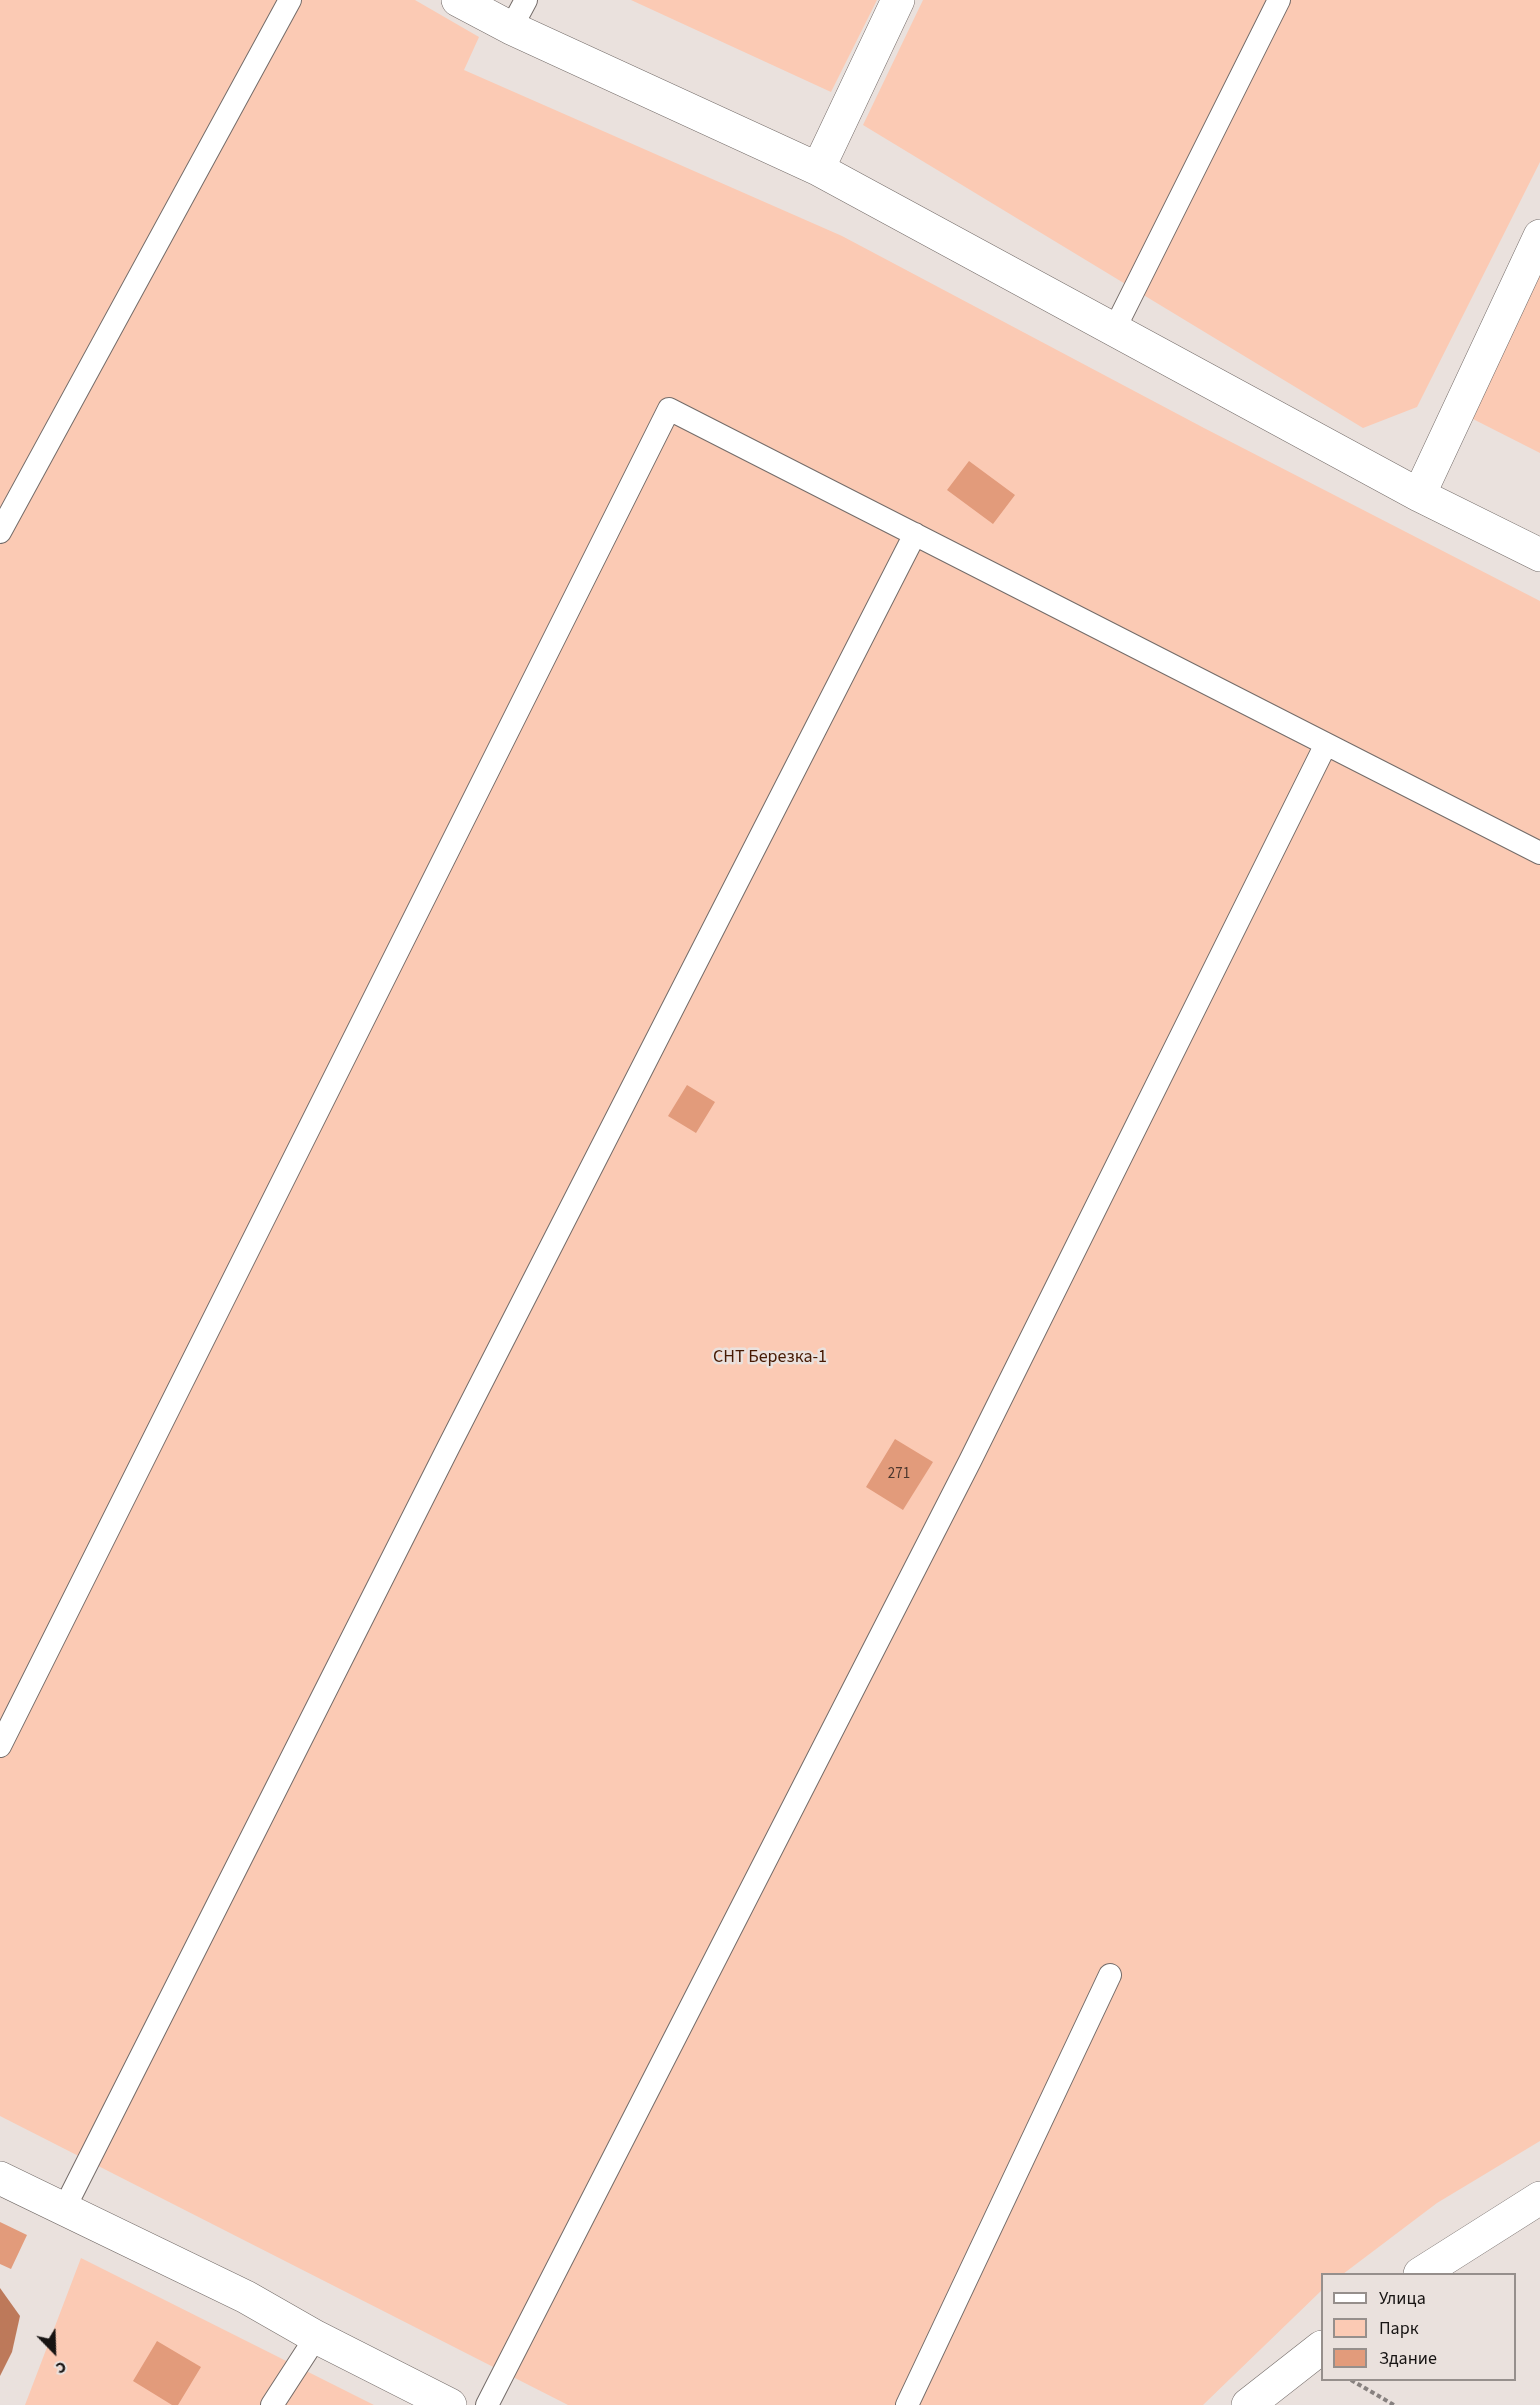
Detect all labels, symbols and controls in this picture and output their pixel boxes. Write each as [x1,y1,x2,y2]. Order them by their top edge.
park label: СНТ Березка-1 [713,1347,827,1369]
house number: 271 [888,1466,910,1484]
legend [1321,2273,1516,2381]
text: Улица [1379,2286,1426,2311]
text: Парк [1379,2316,1419,2341]
north arrow [24,2321,84,2381]
text: Здание [1379,2346,1437,2371]
text: С [52,2356,70,2380]

